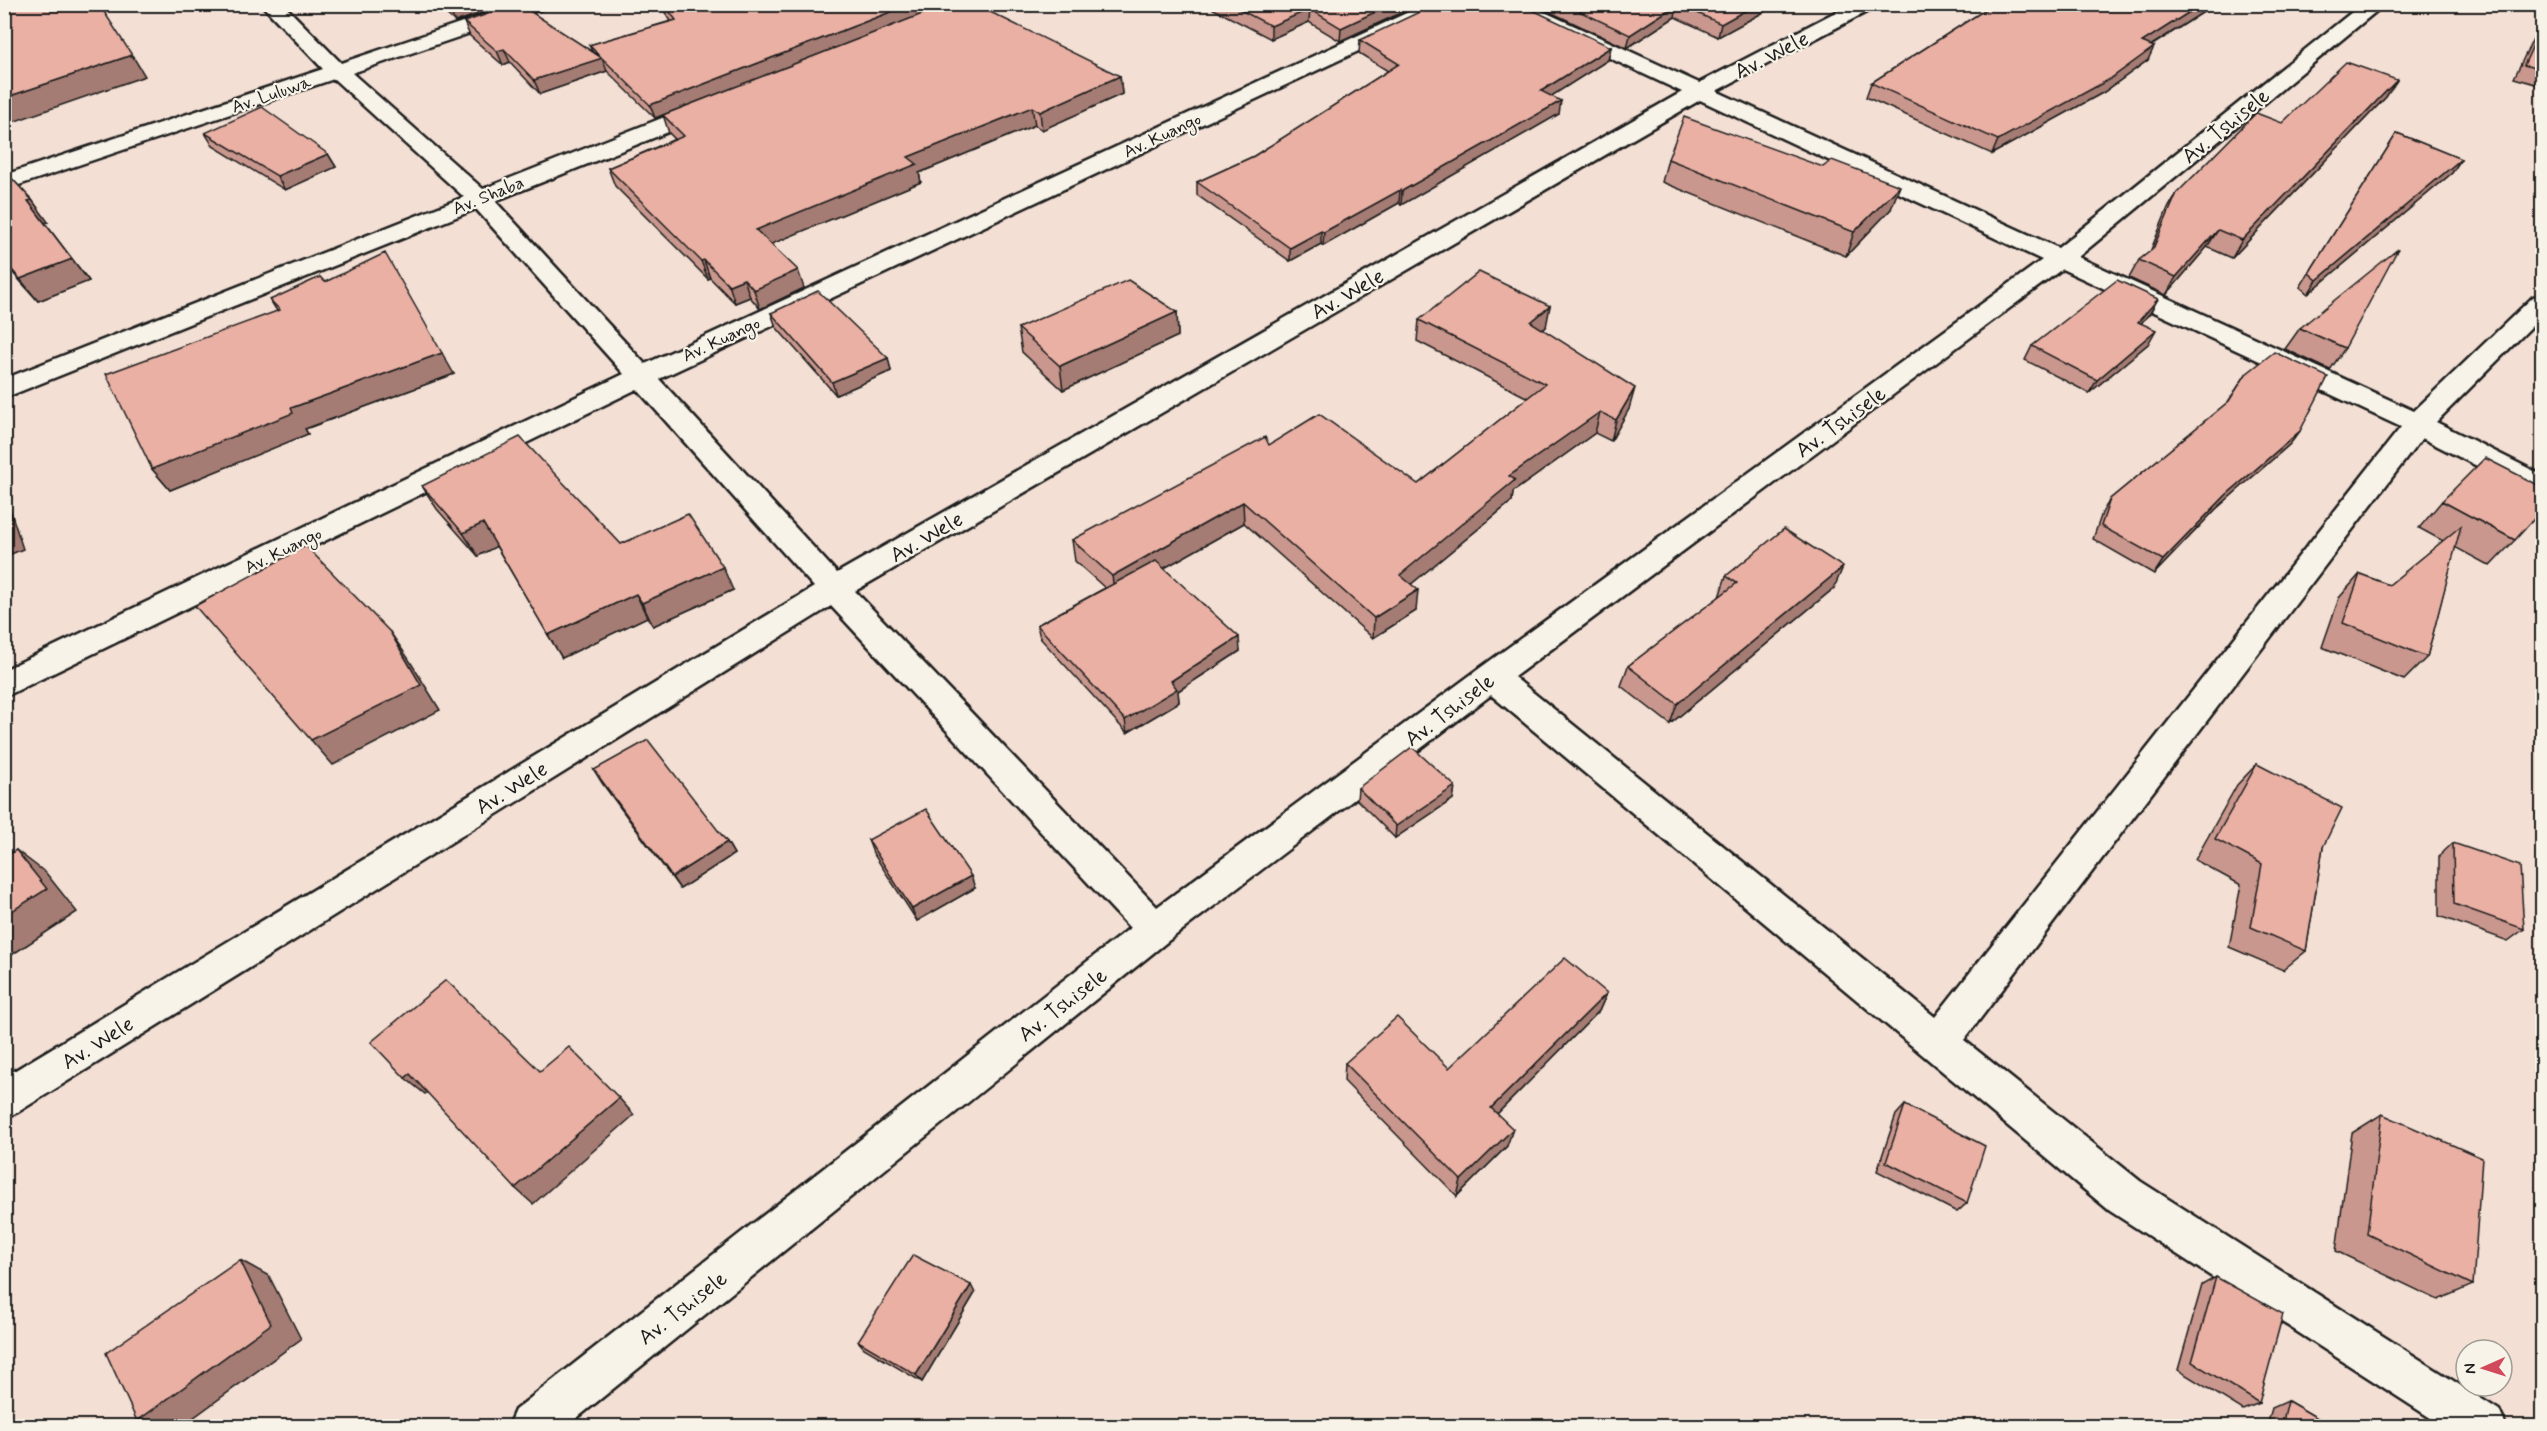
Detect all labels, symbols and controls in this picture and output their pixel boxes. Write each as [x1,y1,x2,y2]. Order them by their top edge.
street label: Av. Wele [1730,25,1814,86]
street label: Av. Luluwa [228,70,314,120]
street label: Av. Tshisele [2176,82,2276,171]
street label: Av. Kuango [1120,107,1206,165]
street label: Av. Shaba [449,171,528,221]
street label: Av. Wele [1306,263,1390,327]
street label: Av. Kuango [679,311,765,369]
street label: Av. Tshisele [1790,380,1892,465]
street label: Av. Wele [885,506,969,570]
street label: Av. Kuango [241,522,327,581]
street label: Av. Tshisele [1400,668,1501,754]
street label: Av. Wele [471,756,553,822]
street label: Av. Tshisele [1013,962,1113,1049]
street label: Av. Wele [57,1011,139,1077]
street label: Av. Tshisele [633,1265,733,1352]
north arrow [2454,1338,2514,1398]
text: N [2460,1363,2481,1375]

